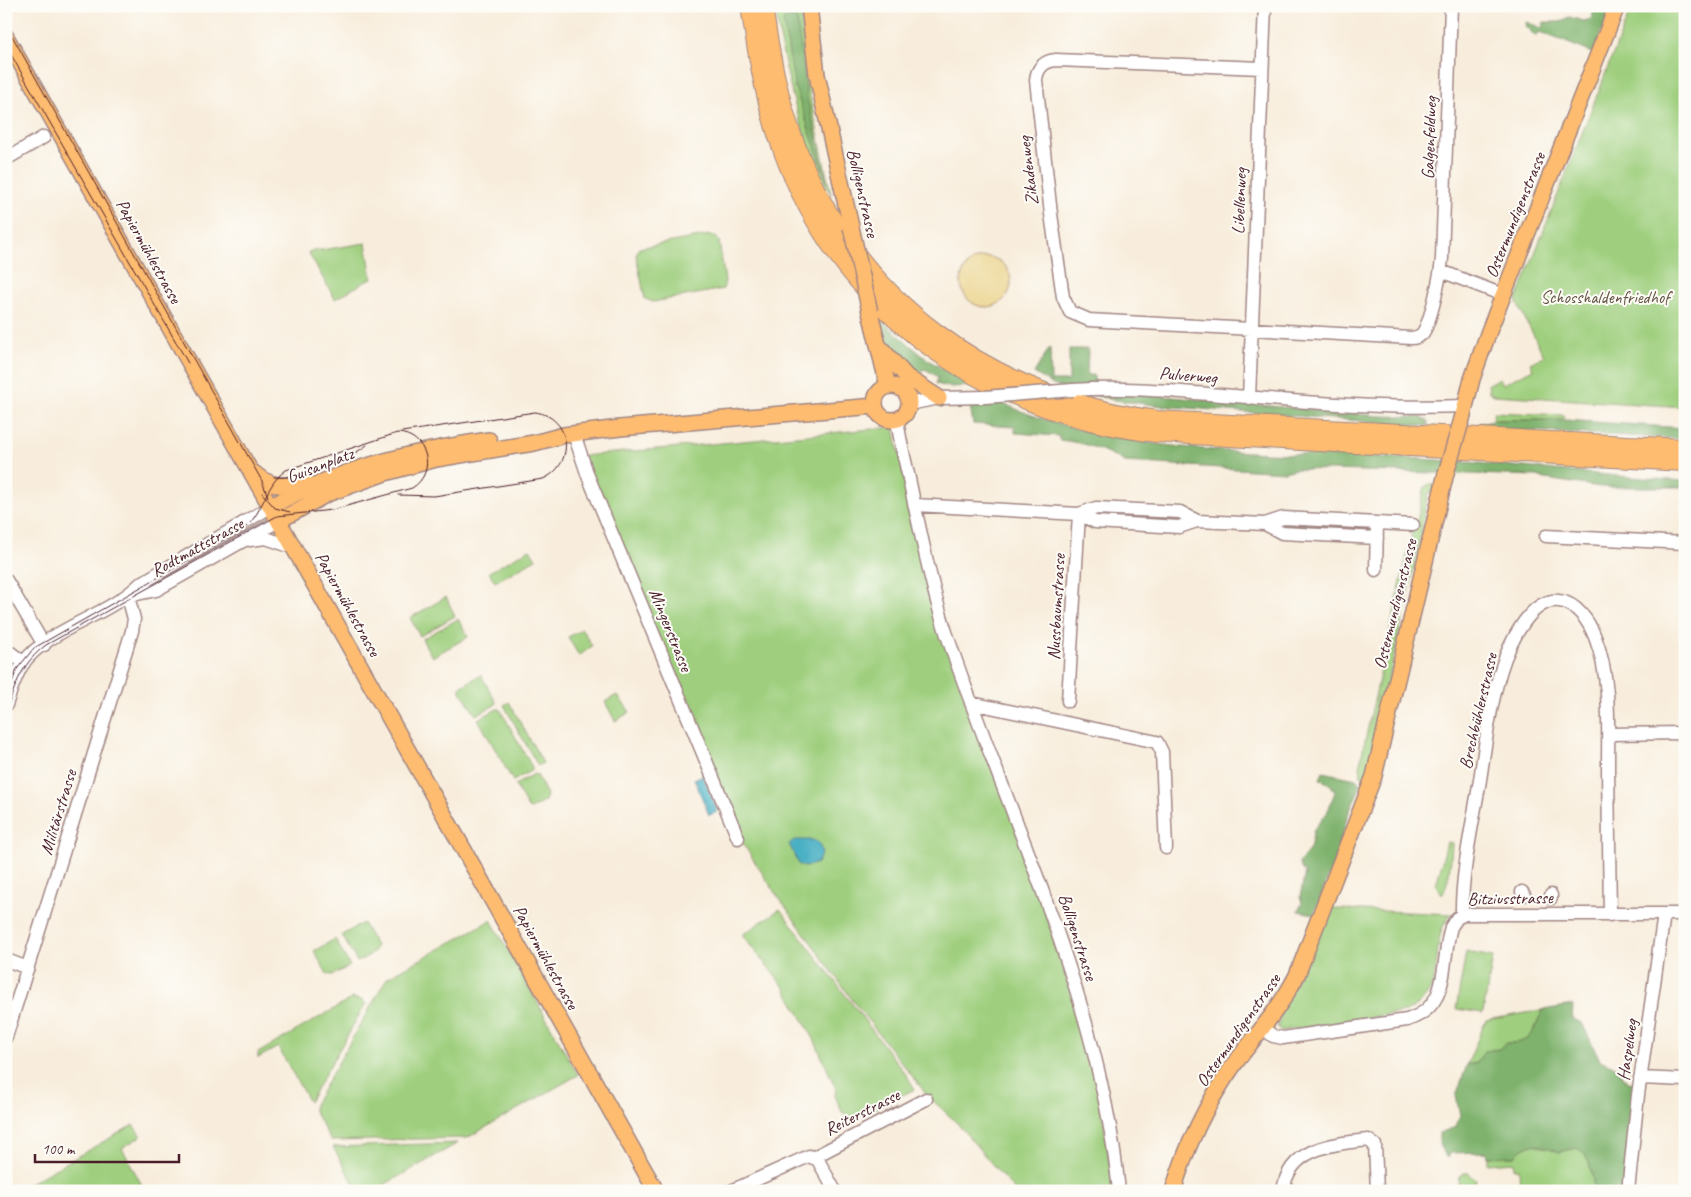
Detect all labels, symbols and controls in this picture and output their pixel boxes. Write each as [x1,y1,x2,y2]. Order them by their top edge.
street label: Galgenfeldweg [1417,95,1441,180]
street label: Zikadenweg [1013,134,1043,207]
street label: Bolligenstrasse [842,147,884,240]
street label: Ostermundigenstrasse [1480,148,1551,281]
street label: Libellenweg [1227,166,1251,235]
street label: Papiermühlestrasse [111,195,187,308]
park label: Schosshaldenfriedhof [1541,286,1673,308]
street label: Pulverweg [1158,362,1219,389]
street label: Guisanplatz [283,442,358,488]
street label: Rodtmattstrasse [147,512,248,581]
street label: Ostermundigenstrasse [1368,536,1422,671]
street label: Papiermühlestrasse [310,548,386,661]
street label: Nussbaumstrasse [1042,552,1070,660]
street label: Mingerstrasse [644,585,698,676]
street label: Brechbühlerstrasse [1454,650,1502,771]
street label: Militärstrasse [35,766,82,857]
street label: Bitziusstrasse [1467,886,1554,910]
street label: Bolligenstrasse [1054,891,1103,984]
street label: Papiermühlestrasse [508,901,584,1014]
street label: Ostermundigenstrasse [1191,968,1286,1091]
street label: Haspelweg [1612,1016,1642,1082]
street label: Reiterstrasse [821,1083,904,1140]
scale bar [35,1132,179,1164]
text: 100 m [42,1140,76,1159]

